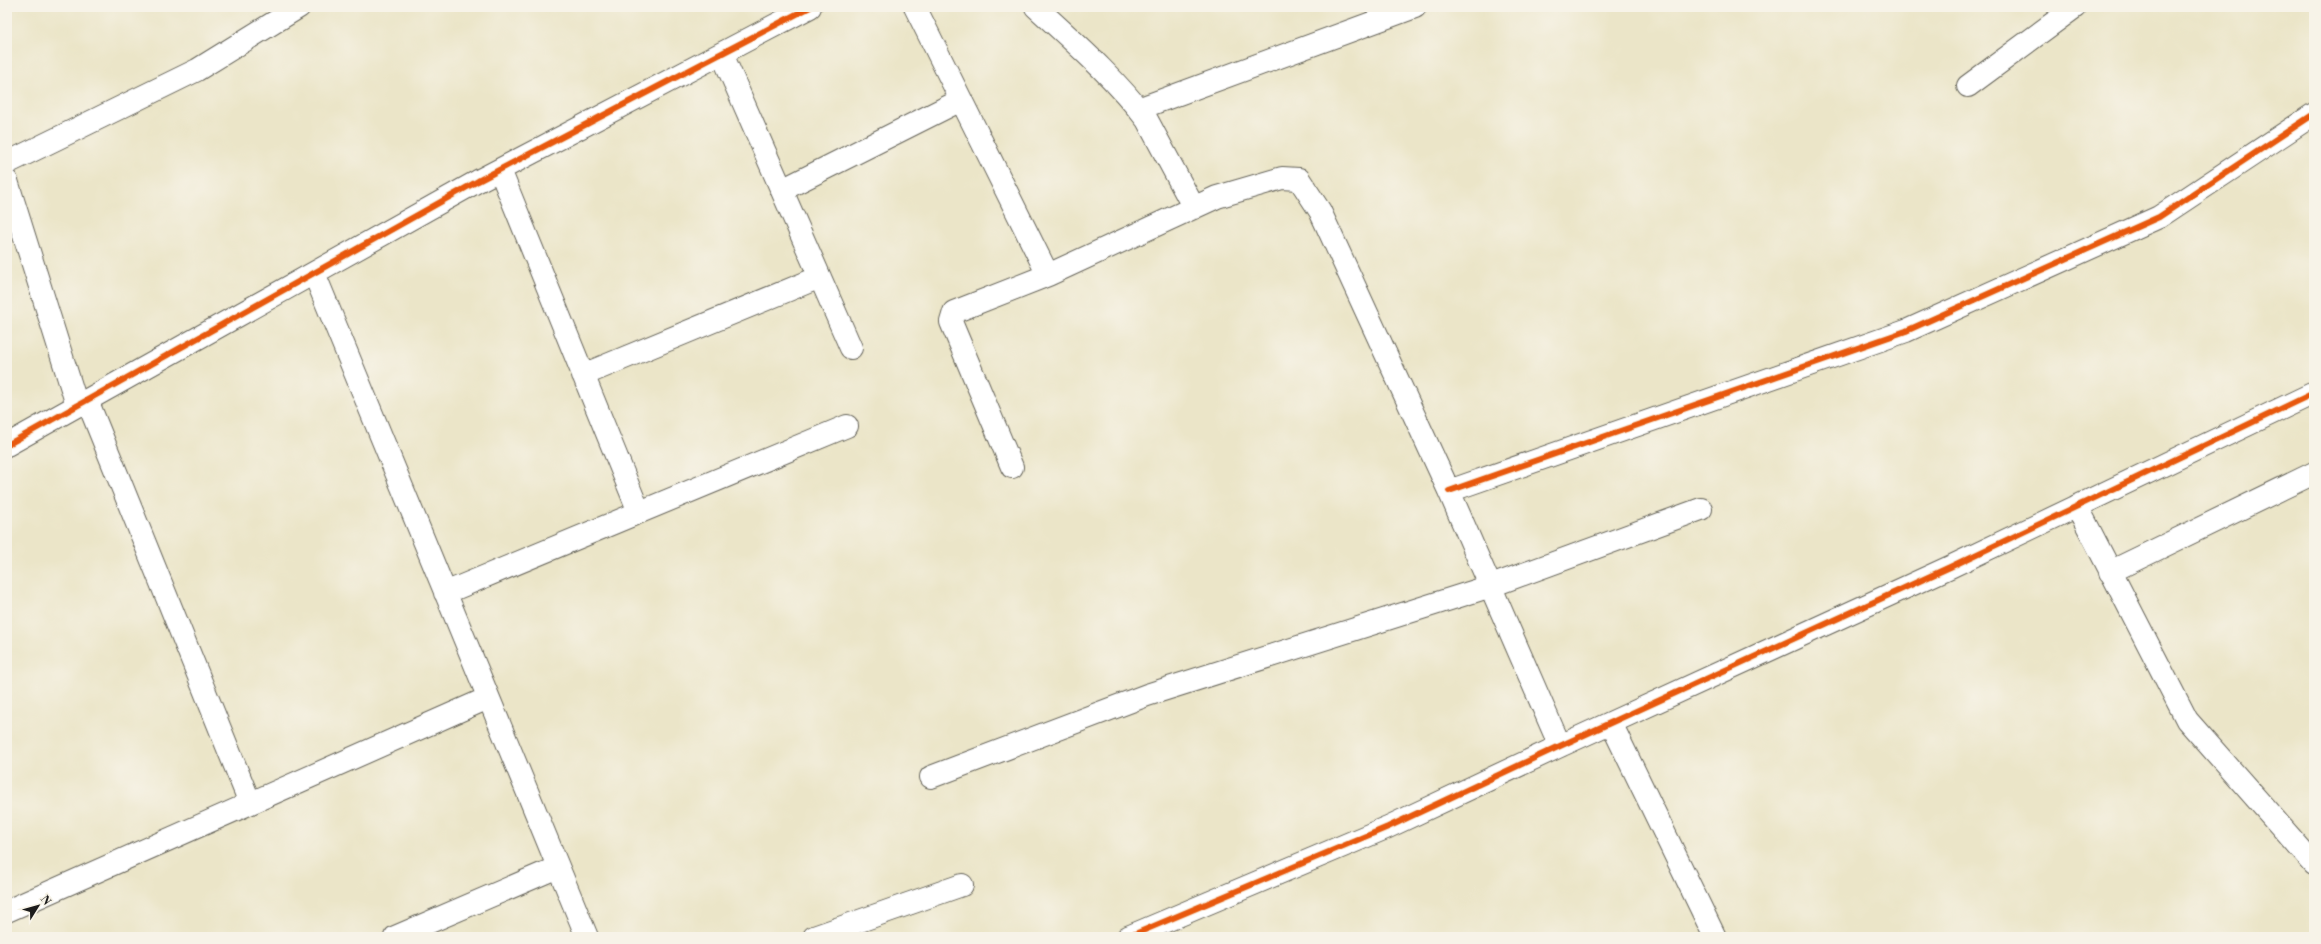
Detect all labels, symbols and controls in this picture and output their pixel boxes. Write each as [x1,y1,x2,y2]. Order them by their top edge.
north arrow [18,886,58,926]
text: N [37,893,54,909]

